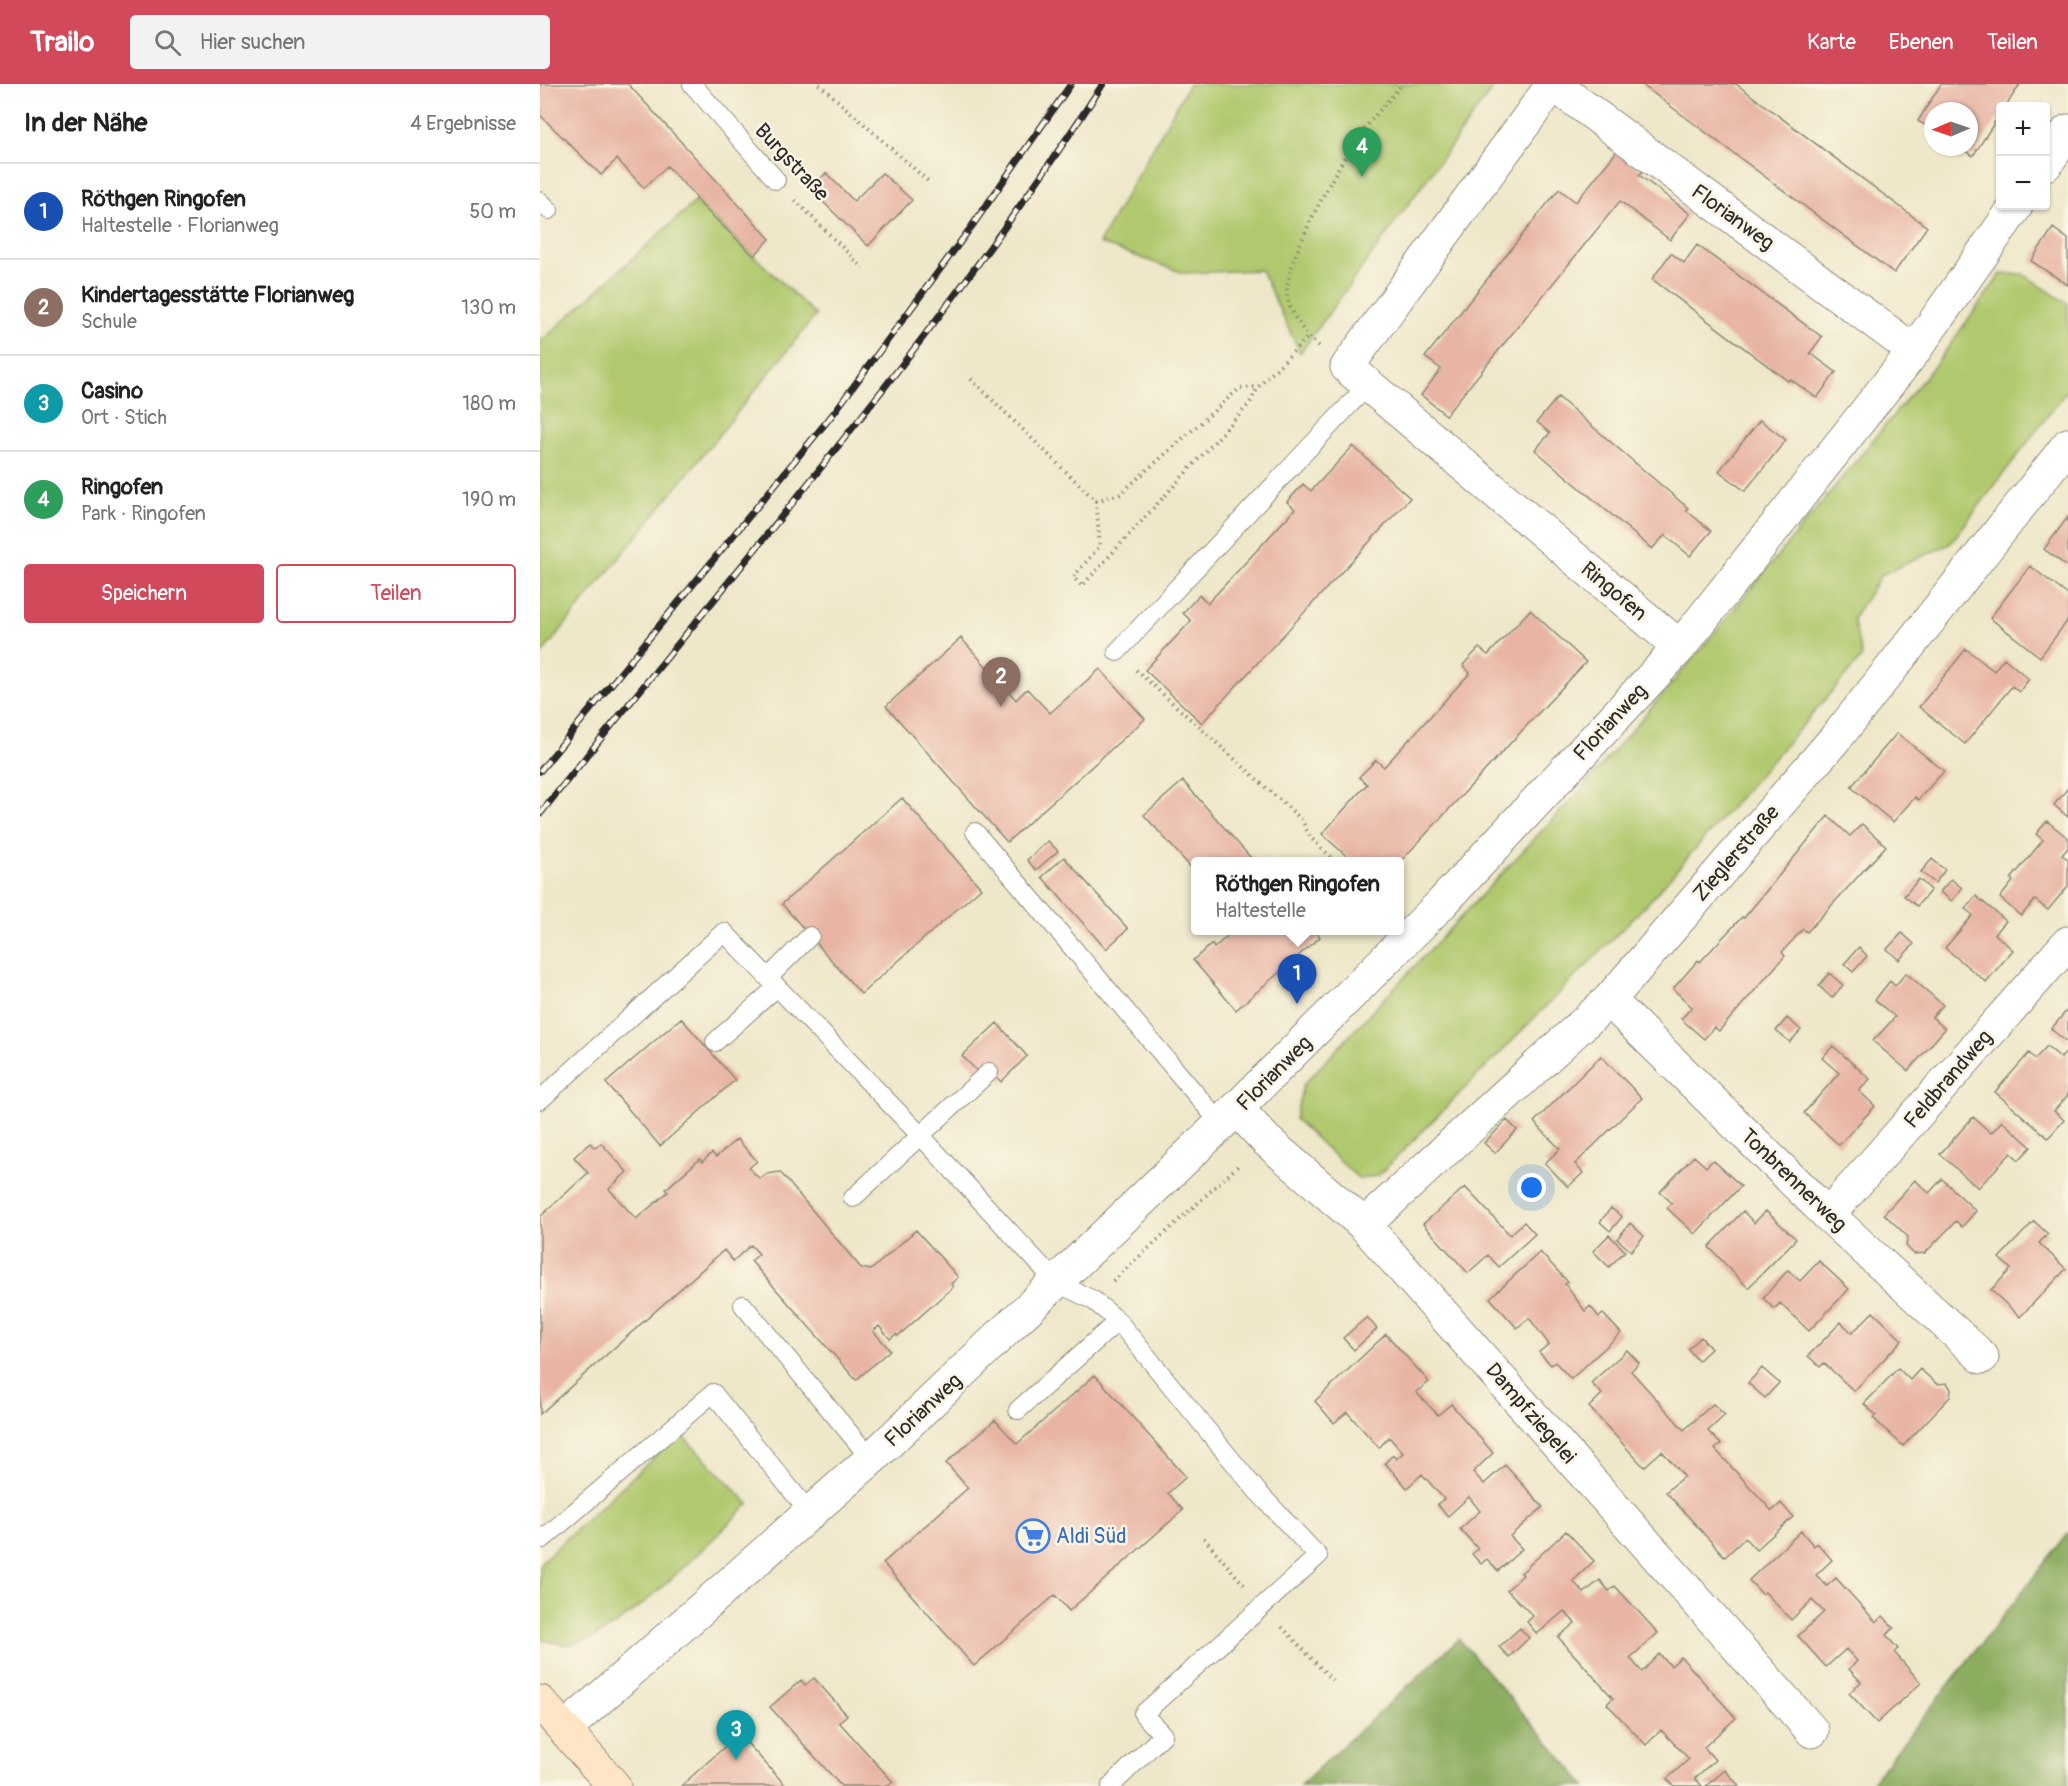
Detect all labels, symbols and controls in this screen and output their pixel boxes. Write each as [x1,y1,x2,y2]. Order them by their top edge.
search box [130,15,550,69]
text: Trailo [30,25,94,60]
icon: search [151,26,184,59]
text: Hier suchen [199,28,306,56]
text: Karte [1807,29,1856,56]
text: Ebenen [1889,29,1954,56]
text: Teilen [1987,29,2038,56]
north arrow [1924,102,1978,156]
map controls [1996,102,2050,210]
button: + [1996,102,2050,156]
text: In der Nähe [24,107,147,139]
text: 4 Ergebnisse [410,111,516,136]
street label: Burgstraße [749,118,835,208]
pin: 4 [1342,128,1382,177]
button: − [1996,156,2050,210]
street label: Florianweg [1686,178,1780,257]
text: Röthgen Ringofen [81,185,246,213]
text: 1 [40,199,47,224]
text: 50 m [469,199,516,224]
text: Haltestelle · Florianweg [81,213,279,238]
text: Kindertagesstätte Florianweg [81,281,354,309]
text: 2 [38,295,49,320]
text: 130 m [461,295,516,320]
text: Schule [81,309,137,334]
text: Casino [81,377,143,405]
text: 3 [38,391,49,416]
text: 180 m [462,391,516,416]
text: Ort · Stich [81,405,167,430]
text: Ringofen [81,473,163,501]
text: 4 [38,487,49,512]
text: 190 m [462,487,516,512]
text: Park · Ringofen [81,501,206,526]
street label: Ringofen [1575,556,1652,627]
button: Speichern [24,564,264,623]
button: Teilen [276,564,516,623]
pin: 2 [982,658,1020,707]
street label: Florianweg [1568,678,1653,767]
street label: Zieglerstraße [1687,799,1786,907]
popup [1191,857,1404,935]
text: Röthgen Ringofen [1215,870,1380,898]
text: Haltestelle [1215,898,1306,923]
pin: 1 [1278,954,1317,1004]
street label: Feldbrandweg [1898,1024,1999,1134]
street label: Florianweg [1231,1030,1318,1117]
street label: Tonbrennerweg [1735,1123,1853,1238]
your location [1517,1173,1546,1202]
street label: Dampfziegelei [1479,1357,1582,1470]
street label: Florianweg [879,1368,968,1453]
supermarket icon: Aldi Süd [1015,1518,1051,1554]
place label: Aldi Süd [1056,1523,1127,1550]
pin: 3 [716,1710,756,1760]

